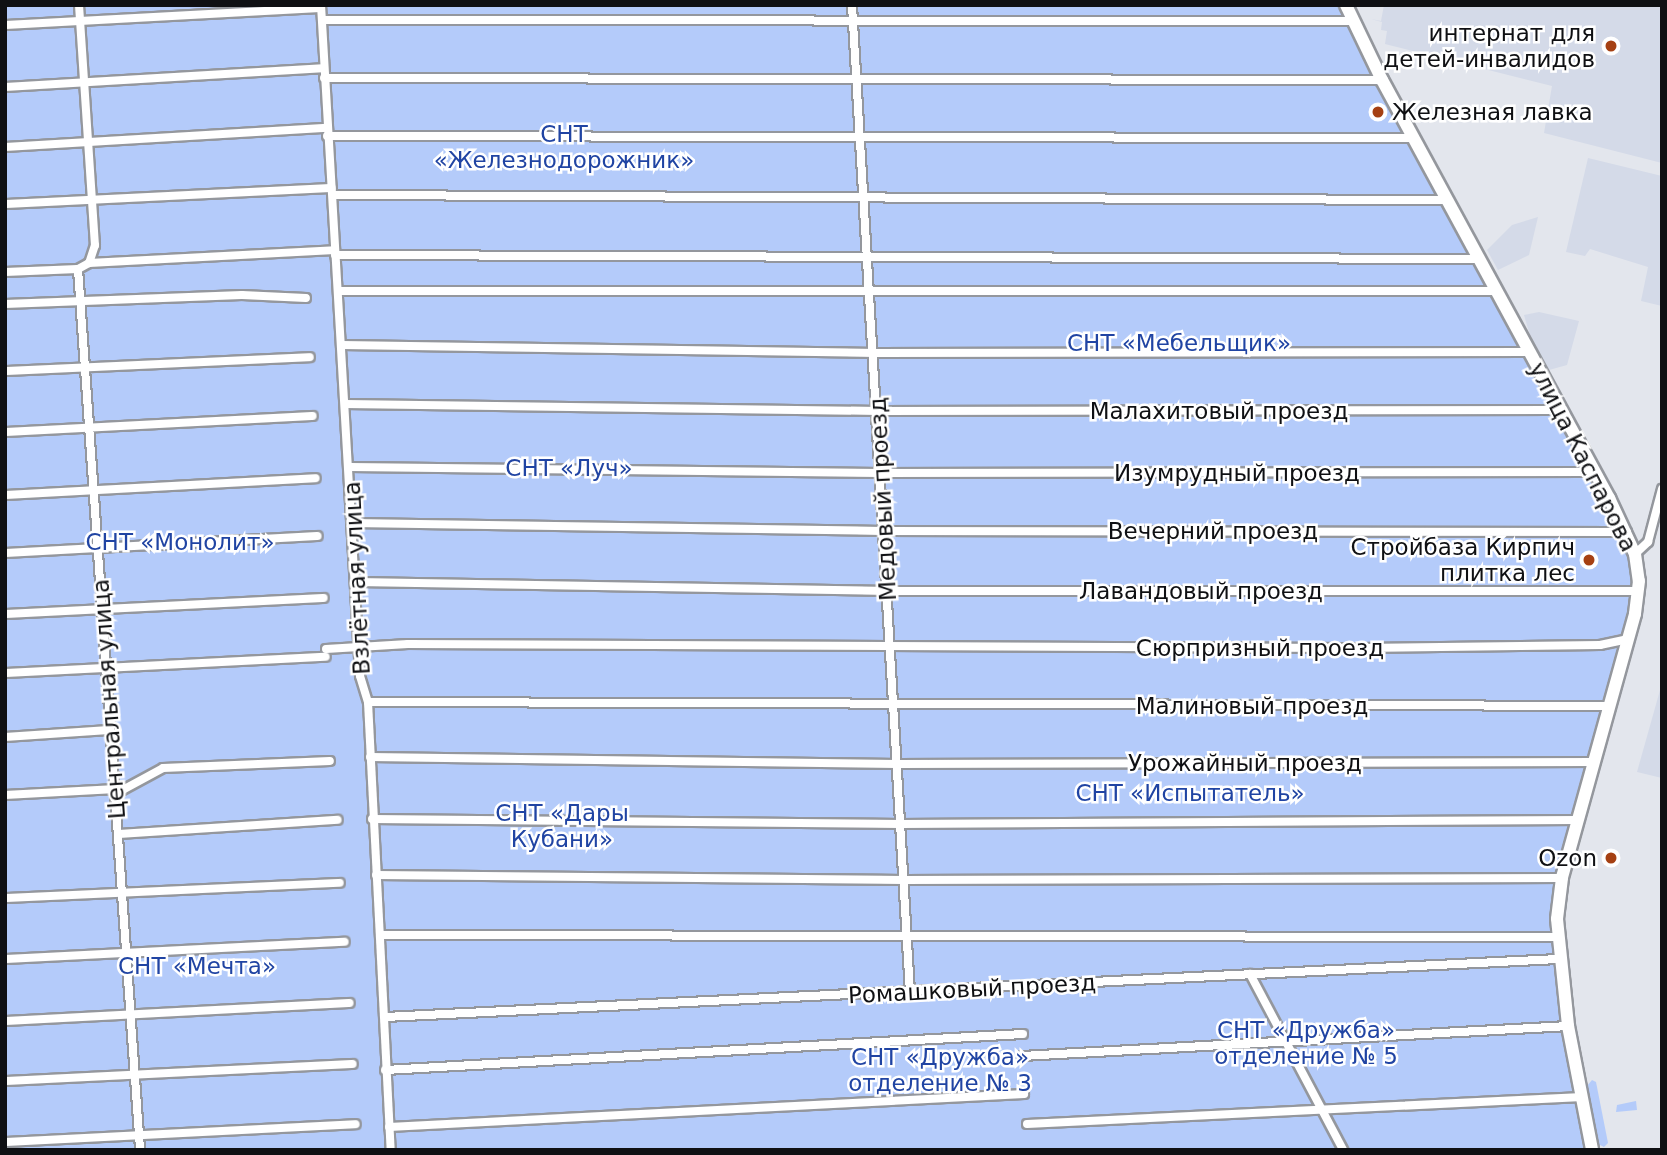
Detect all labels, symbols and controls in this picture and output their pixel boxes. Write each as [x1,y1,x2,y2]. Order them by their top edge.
place label: интернат для детей-инвалидов [1383,19,1595,73]
marker: интернат для детей-инвалидов [1601,36,1621,56]
place label: Железная лавка [1392,98,1593,126]
marker: Железная лавка [1370,104,1386,120]
park label: СНТ «Железнодорожник» [434,120,694,174]
park label: СНТ «Мебельщик» [1067,329,1291,357]
street label: улица Каспарова [1523,358,1643,556]
street label: Медовый проезд [864,396,902,602]
street label: Малахитовый проезд [1090,397,1348,425]
park label: СНТ «Луч» [505,454,633,482]
street label: Изумрудный проезд [1114,459,1360,487]
street label: Взлётная улица [338,481,376,675]
street label: Вечерний проезд [1108,517,1318,545]
park label: СНТ «Монолит» [86,528,274,556]
place label: Стройбаза Кирпич плитка лес [1351,533,1575,587]
marker: Стройбаза Кирпич плитка лес [1581,552,1597,568]
street label: Лавандовый проезд [1079,577,1323,605]
street label: Центральная улица [87,578,131,820]
street label: Сюрпризный проезд [1136,634,1384,662]
street label: Малиновый проезд [1136,692,1368,720]
street label: Урожайный проезд [1128,749,1362,777]
park label: СНТ «Испытатель» [1075,779,1305,807]
park label: СНТ «Дары Кубани» [495,799,629,853]
place label: Ozon [1538,844,1597,872]
marker: Ozon [1603,850,1619,866]
park label: СНТ «Мечта» [118,952,276,980]
street label: Ромашковый проезд [847,969,1097,1009]
park label: СНТ «Дружба» отделение № 5 [1214,1016,1398,1070]
park label: СНТ «Дружба» отделение № 3 [848,1043,1032,1097]

